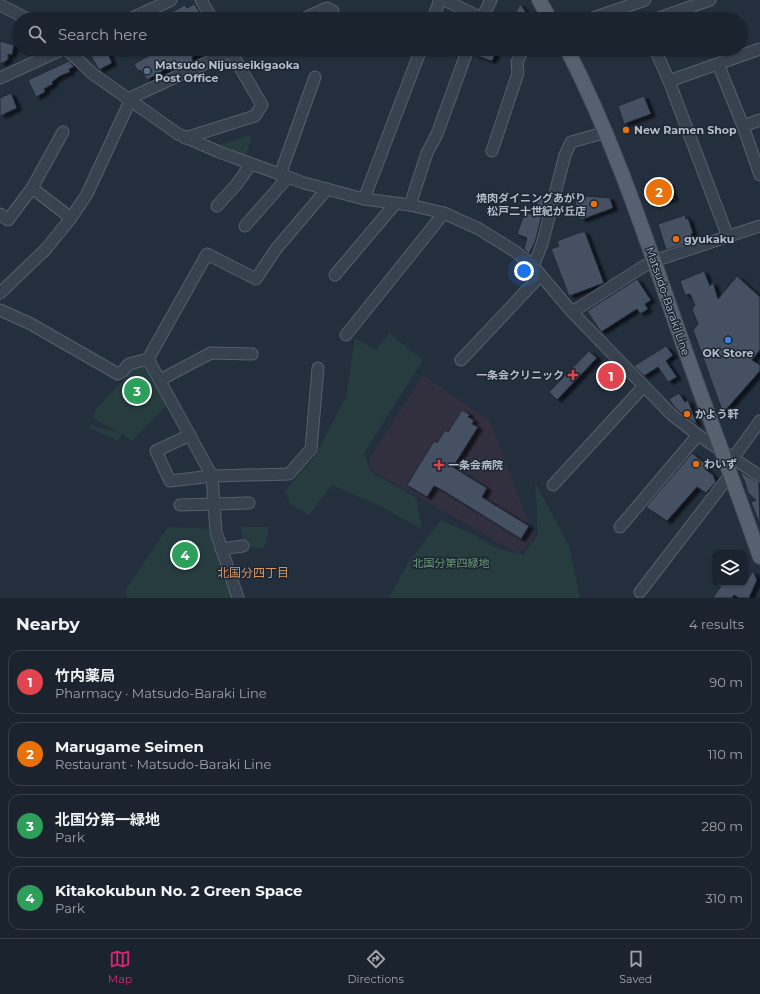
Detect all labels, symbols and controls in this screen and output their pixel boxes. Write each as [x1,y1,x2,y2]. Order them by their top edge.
search box [12,12,748,56]
icon: search [26,23,48,45]
text: Search here [58,25,147,44]
place label: Matsudo Nijusseikigaoka Post Office [155,58,300,85]
marker: Matsudo Nijusseikigaoka Post Office [142,66,152,76]
place label: New Ramen Shop [634,123,737,137]
marker: New Ramen Shop [621,125,631,135]
pin: 2 [646,177,672,207]
place label: 焼肉ダイニングあがり 松戸二十世紀が丘店 [476,191,586,218]
marker: 焼肉ダイニングあがり 松戸二十世紀が丘店 [589,199,599,209]
place label: gyukaku [684,232,734,246]
marker: gyukaku [671,234,681,244]
street label: Matsudo-Baraki Line [643,245,693,358]
your location [514,261,534,281]
marker: OK Store [723,335,733,345]
place label: OK Store [703,346,754,360]
pin: 1 [598,361,624,391]
place label: 一条会クリニック [476,368,564,382]
marker: 一条会クリニック [567,369,579,381]
pin: 3 [124,376,150,406]
place label: かよう軒 [695,407,738,421]
marker: かよう軒 [682,409,692,419]
place label: わいず [704,457,737,471]
place label: 一条会病院 [448,458,503,472]
marker: 一条会病院 [433,459,445,471]
marker: わいず [691,459,701,469]
pin: 4 [172,540,198,570]
map controls [712,550,748,586]
button: layers [712,550,748,586]
park label: 北国分第四緑地 [413,556,490,570]
district label: 北国分四丁目 [217,565,289,580]
text: Nearby [16,614,80,634]
text: 4 results [689,616,744,632]
text: 竹内薬局 [55,666,115,685]
text: 1 [27,674,33,690]
text: 90 m [709,674,743,690]
text: Pharmacy · Matsudo-Baraki Line [55,685,267,701]
text: Marugame Seimen [55,737,204,756]
text: 2 [26,746,34,762]
text: 110 m [708,746,743,762]
text: Restaurant · Matsudo-Baraki Line [55,756,271,772]
text: 北国分第一緑地 [55,810,160,829]
text: 3 [26,818,34,834]
text: 280 m [702,818,743,834]
text: Park [55,829,85,845]
text: Kitakokubun No. 2 Green Space [55,881,303,900]
text: 4 [26,890,34,906]
text: 310 m [705,890,743,906]
text: Park [55,900,85,916]
tab: Map [108,948,132,986]
tab: Directions [348,948,404,986]
tab: Saved [619,948,652,986]

